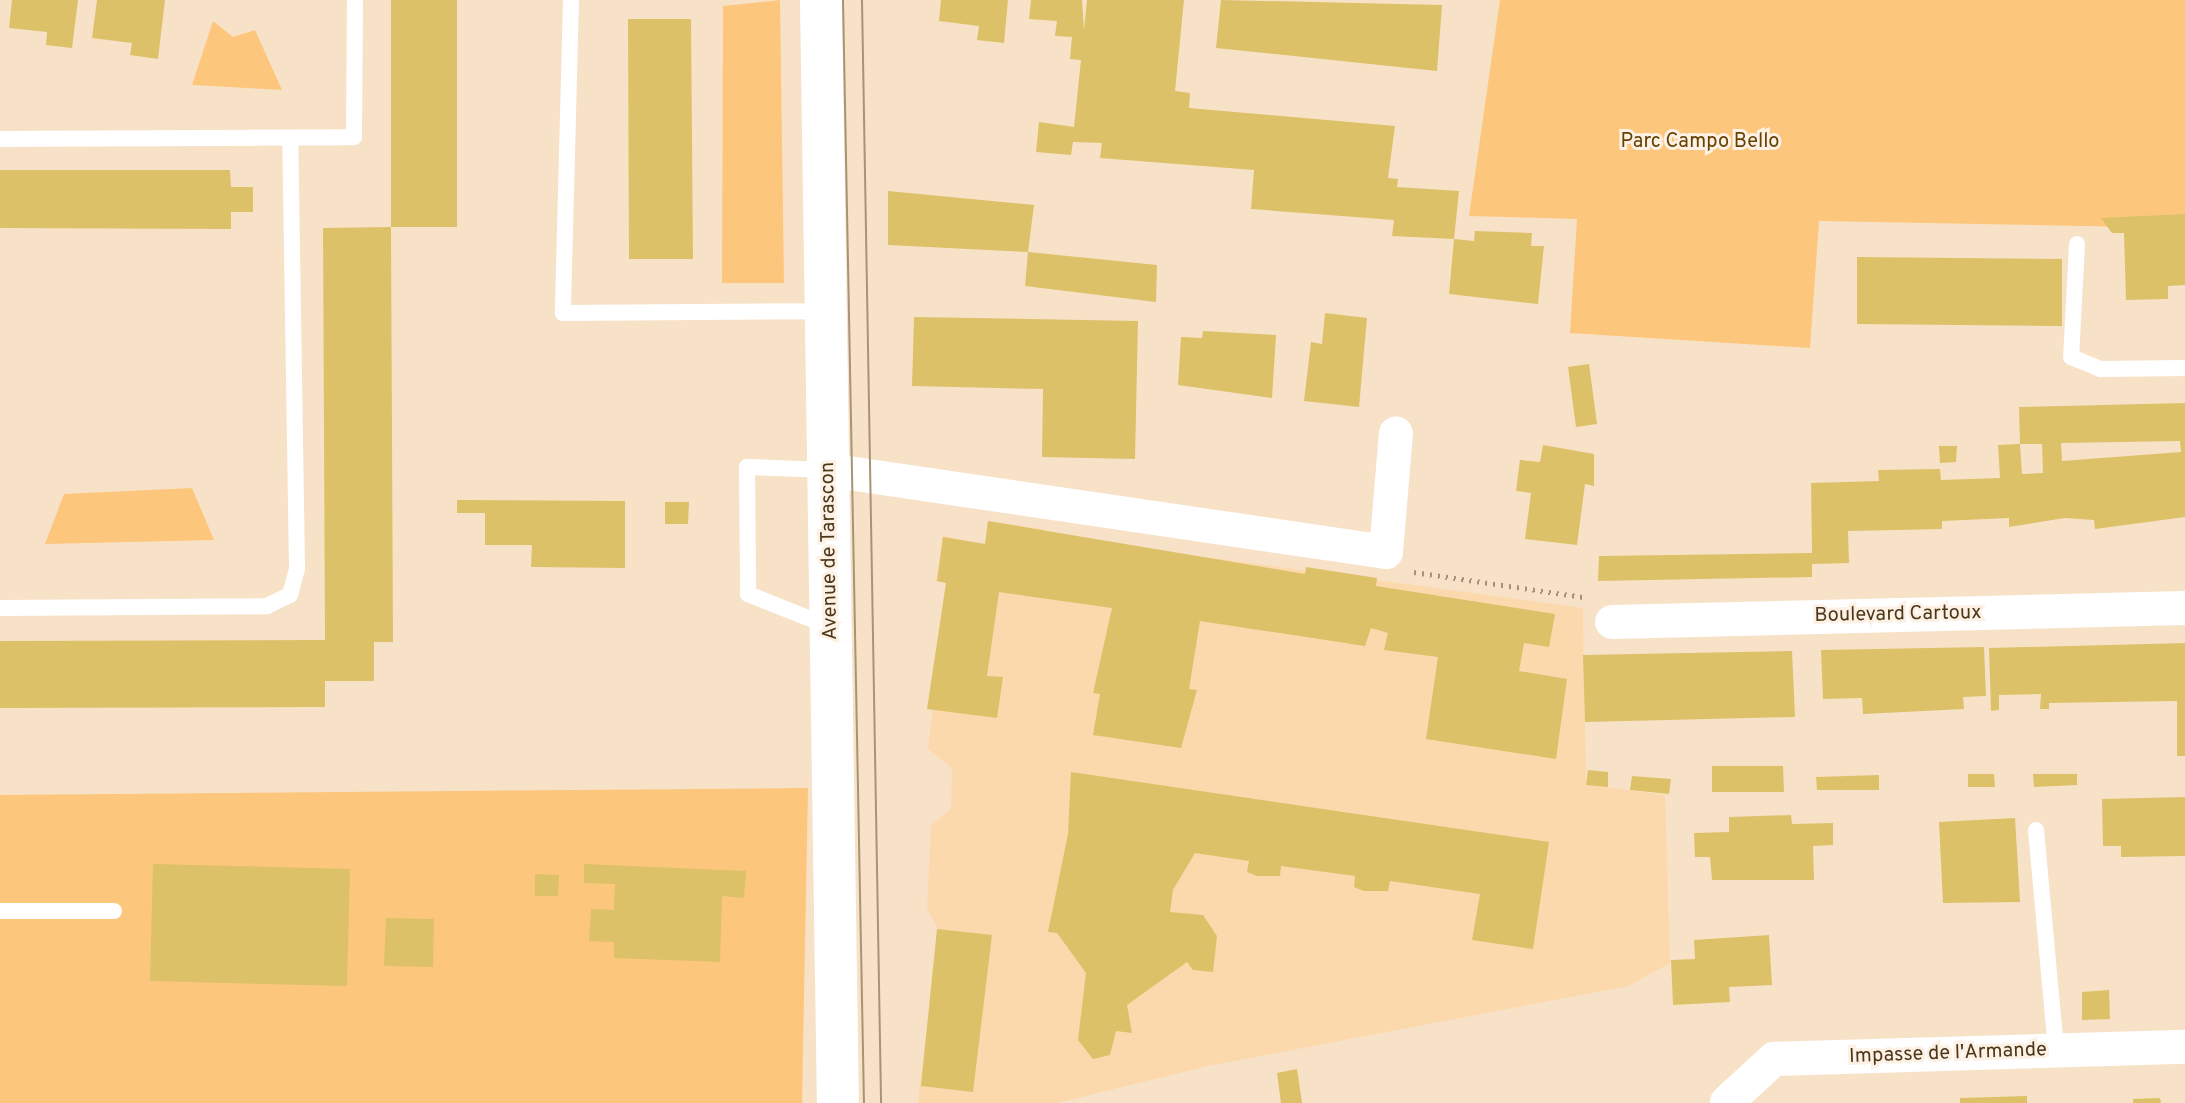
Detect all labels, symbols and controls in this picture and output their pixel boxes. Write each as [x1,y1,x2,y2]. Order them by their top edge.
park label: Parc Campo Bello [1620,130,1780,154]
street label: Avenue de Tarascon [816,461,844,641]
street label: Boulevard Cartoux [1814,602,1982,628]
street label: Impasse de l'Armande [1849,1039,2047,1069]

